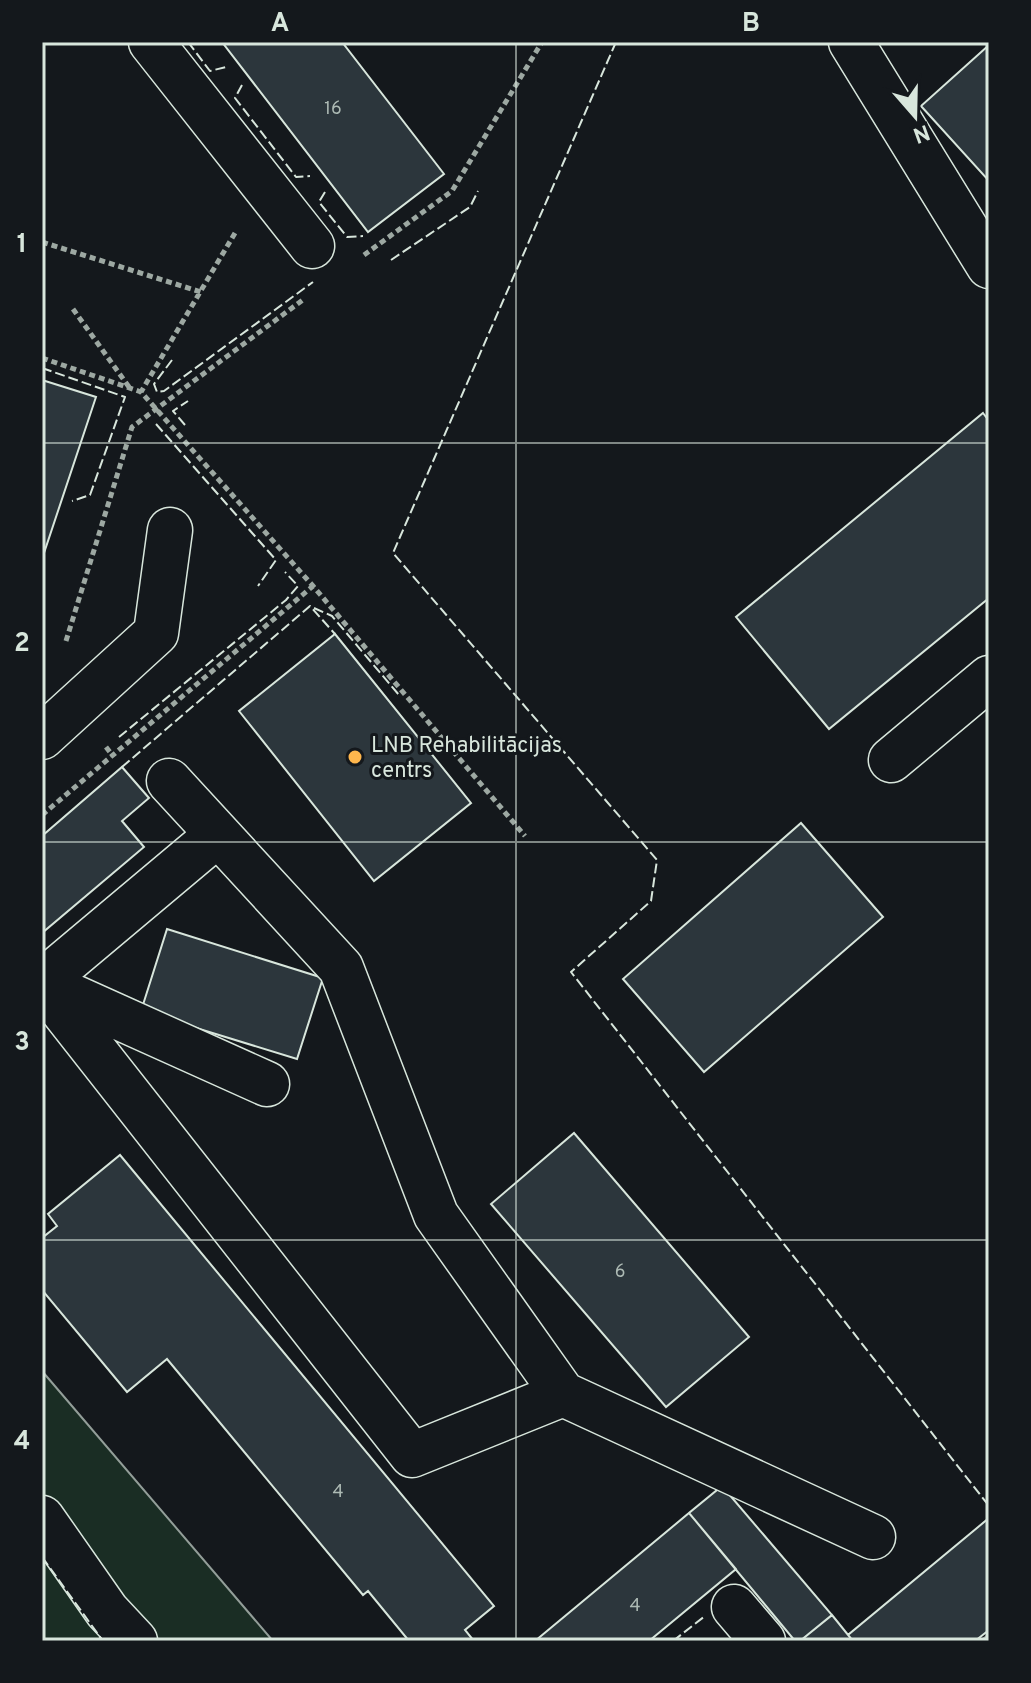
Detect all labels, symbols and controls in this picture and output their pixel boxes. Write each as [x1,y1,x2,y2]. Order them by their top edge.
text: A [271,8,289,41]
text: B [742,8,760,41]
north arrow [875,76,955,156]
house number: 16 [324,98,342,121]
text: N [909,117,933,148]
text: 1 [17,229,27,262]
text: 2 [14,628,30,661]
place label: LNB Rehabilitācijas centrs [371,733,562,785]
marker: LNB Rehabilitācijas centrs [346,748,364,766]
text: 3 [14,1027,30,1060]
house number: 6 [615,1261,625,1284]
text: 4 [14,1426,30,1459]
house number: 4 [332,1481,344,1504]
house number: 4 [629,1595,641,1618]

